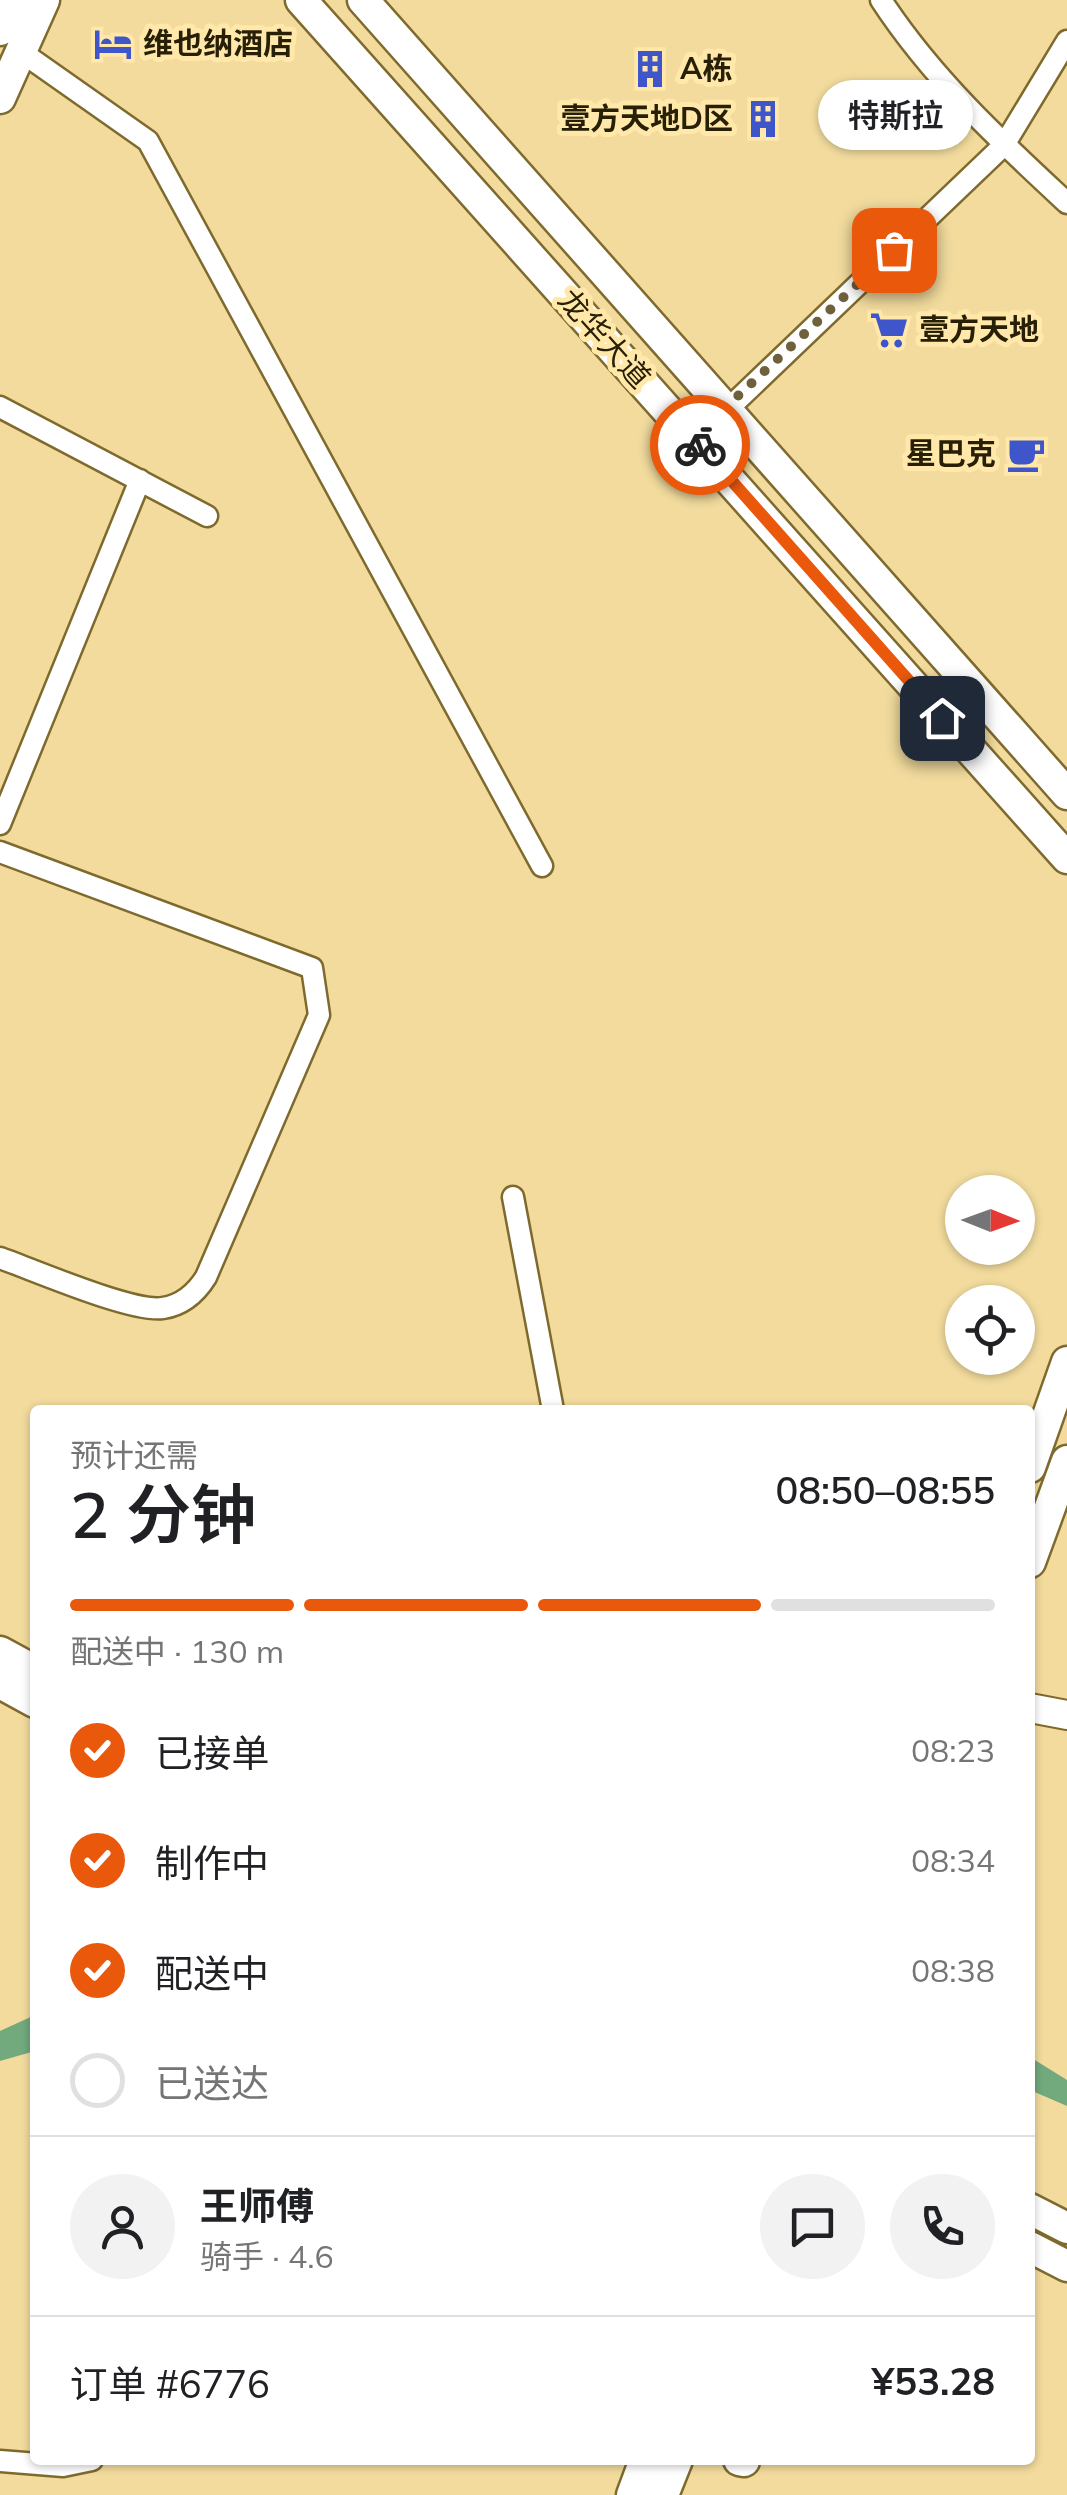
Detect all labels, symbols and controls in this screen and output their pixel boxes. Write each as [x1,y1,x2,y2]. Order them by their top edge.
hotel icon: 维也纳酒店 [92,23,134,65]
place label: 维也纳酒店 [143,24,293,62]
building icon: A栋 [629,48,671,90]
place label: A栋 [680,49,733,87]
callout: 特斯拉 [816,80,972,150]
text: 特斯拉 [847,95,944,135]
building icon: 壹方天地D区 [742,98,784,140]
place label: 壹方天地D区 [560,99,733,137]
pin [852,208,937,293]
icon: bag [867,223,922,278]
street label: 龙华大道 [550,281,659,396]
supermarket icon: 壹方天地 [868,309,910,351]
place label: 壹方天地 [919,310,1039,348]
courier [650,395,750,495]
icon: bike [673,418,728,473]
cafe icon: 星巴克 [1005,433,1047,475]
place label: 星巴克 [906,434,996,472]
pin [900,676,985,761]
icon: home [915,691,970,746]
north arrow [945,1175,1035,1265]
map controls [945,1175,1035,1375]
button: locate [945,1285,1035,1375]
text: 预计还需 [70,1435,198,1475]
text: 08:50–08:55 [775,1466,995,1514]
text: 2 分钟 [70,1473,256,1554]
text: 配送中 · 130 m [70,1631,284,1671]
icon: check [70,1723,125,1778]
text: 已接单 [155,1729,269,1777]
text: 08:23 [911,1730,995,1770]
icon: check [70,1833,125,1888]
text: 制作中 [155,1839,269,1887]
text: 08:34 [911,1840,995,1880]
icon: check [70,1943,125,1998]
text: 配送中 [155,1949,269,1997]
text: 08:38 [911,1950,995,1990]
text: 已送达 [155,2059,269,2107]
button: person [70,2174,175,2279]
button: chat [760,2174,865,2279]
button: phone [890,2174,995,2279]
text: 王师傅 [200,2182,314,2230]
text: 骑手 · 4.6 [200,2236,334,2276]
text: ¥53.28 [872,2357,995,2405]
text: 订单 #6776 [70,2360,270,2408]

